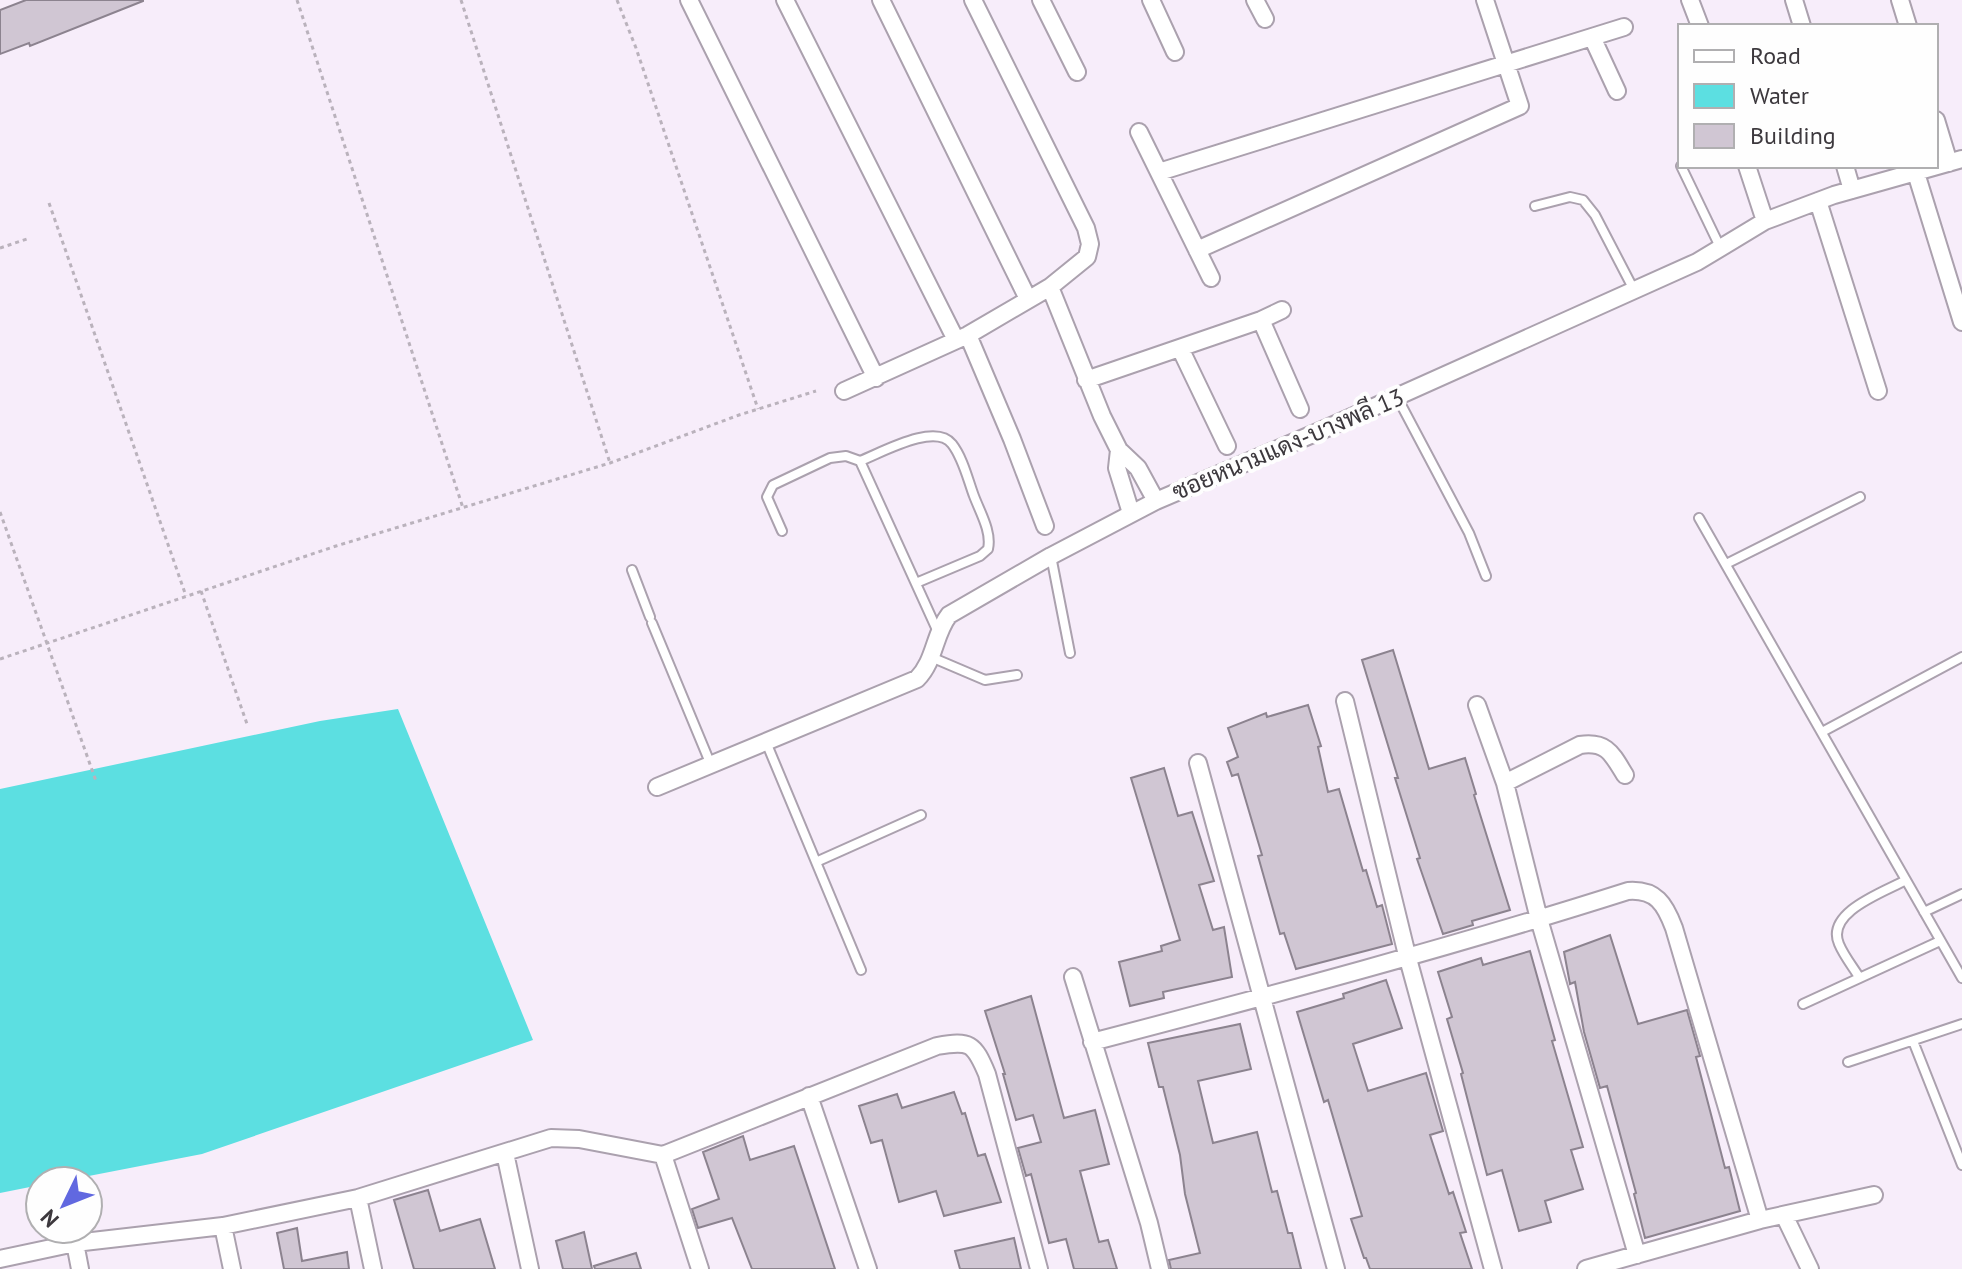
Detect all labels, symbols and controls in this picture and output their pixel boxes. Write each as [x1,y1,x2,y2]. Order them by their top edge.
legend [1678,24,1938,168]
text: Road [1750,40,1801,71]
text: Water [1750,80,1809,111]
text: Building [1750,120,1836,151]
street label: ซอยหนามแดง-บางพลี 13 [1167,381,1409,507]
north arrow [24,1165,104,1245]
text: N [34,1204,65,1233]

